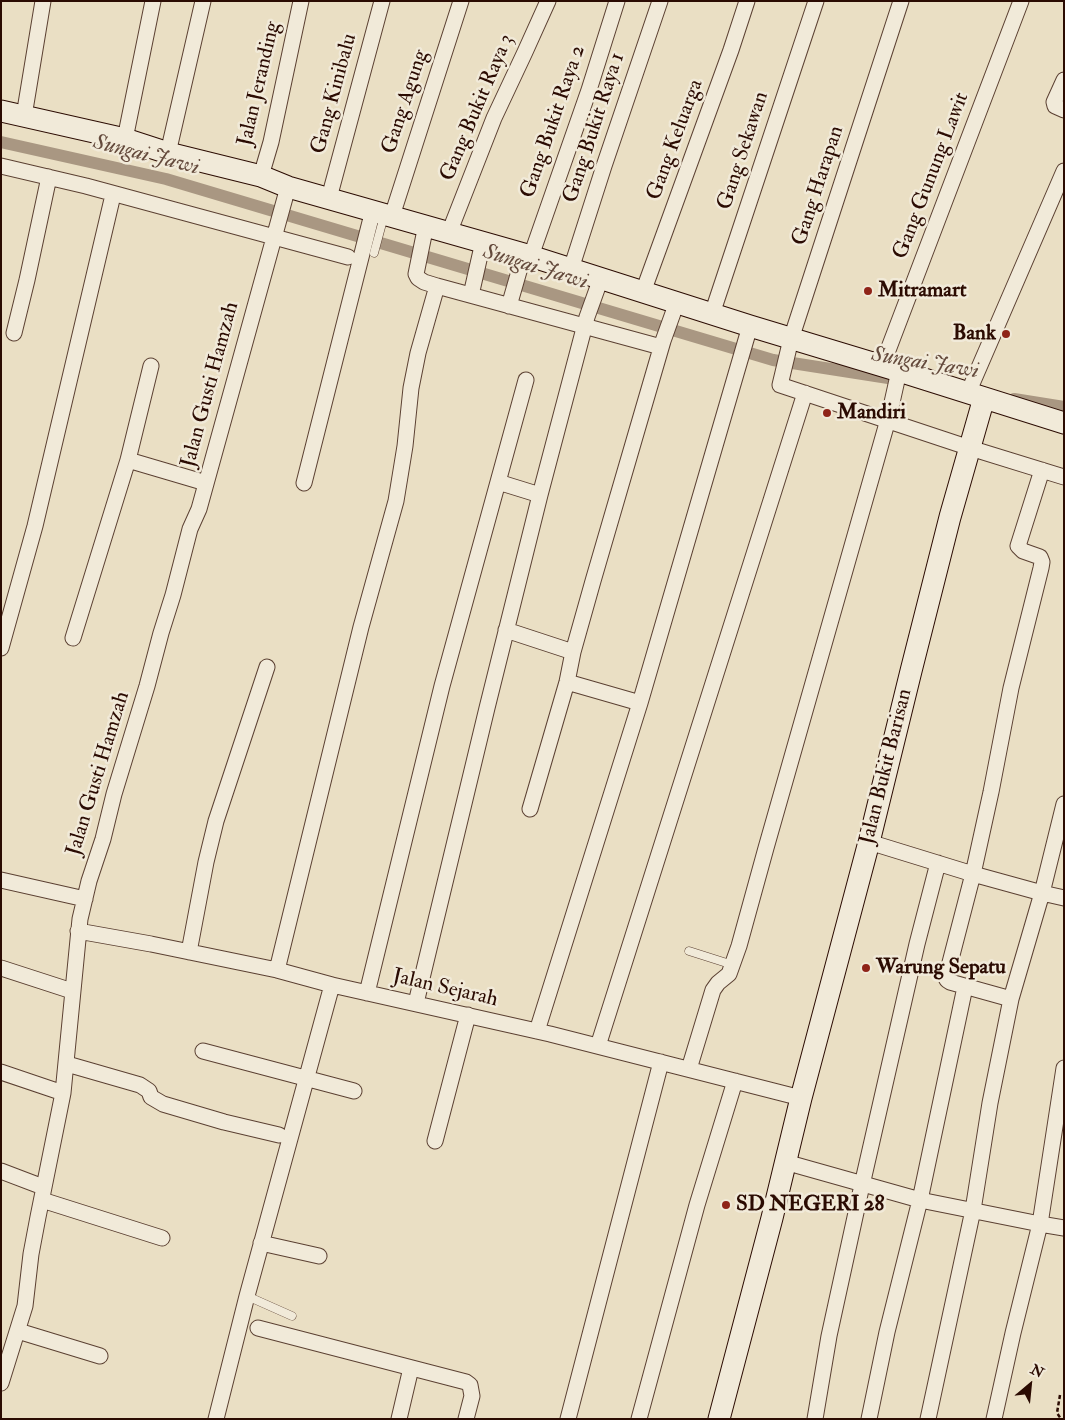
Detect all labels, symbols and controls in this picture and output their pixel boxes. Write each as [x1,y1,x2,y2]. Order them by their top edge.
street label: Jalan Jeranding [233,19,287,149]
street label: Gang Kinibalu [307,31,363,157]
street label: Gang Bukit Raya 3 [436,31,520,185]
street label: Gang Bukit Raya 2 [516,42,592,202]
street label: Gang Agung [377,47,435,157]
street label: Gang Bukit Raya 1 [559,50,631,206]
street label: Gang Keluarga [643,76,709,204]
street label: Gang Sekawan [713,89,775,213]
street label: Gang Gunung Lawit [889,89,975,263]
street label: Gang Harapan [788,123,850,249]
water label: Sungai Jawi [90,130,202,182]
water label: Sungai Jawi [479,240,591,296]
place label: Mitramart [878,278,967,304]
marker: Mitramart [862,285,874,297]
street label: Jalan Gusti Hamzah [177,299,245,471]
place label: Bank [953,321,996,347]
marker: Bank [1000,328,1012,340]
water label: Sungai Jawi [870,343,980,385]
place label: Mandiri [837,400,906,426]
marker: Mandiri [821,407,833,419]
street label: Jalan Bukit Barisan [855,686,919,848]
street label: Jalan Gusti Hamzah [62,689,136,859]
place label: Warung Sepatu [876,955,1006,981]
marker: Warung Sepatu [860,962,872,974]
street label: Jalan Sejarah [390,965,500,1013]
place label: SD NEGERI 28 [736,1192,884,1218]
marker: SD NEGERI 28 [720,1199,732,1211]
north arrow [1005,1360,1055,1410]
text: N [1028,1361,1047,1382]

